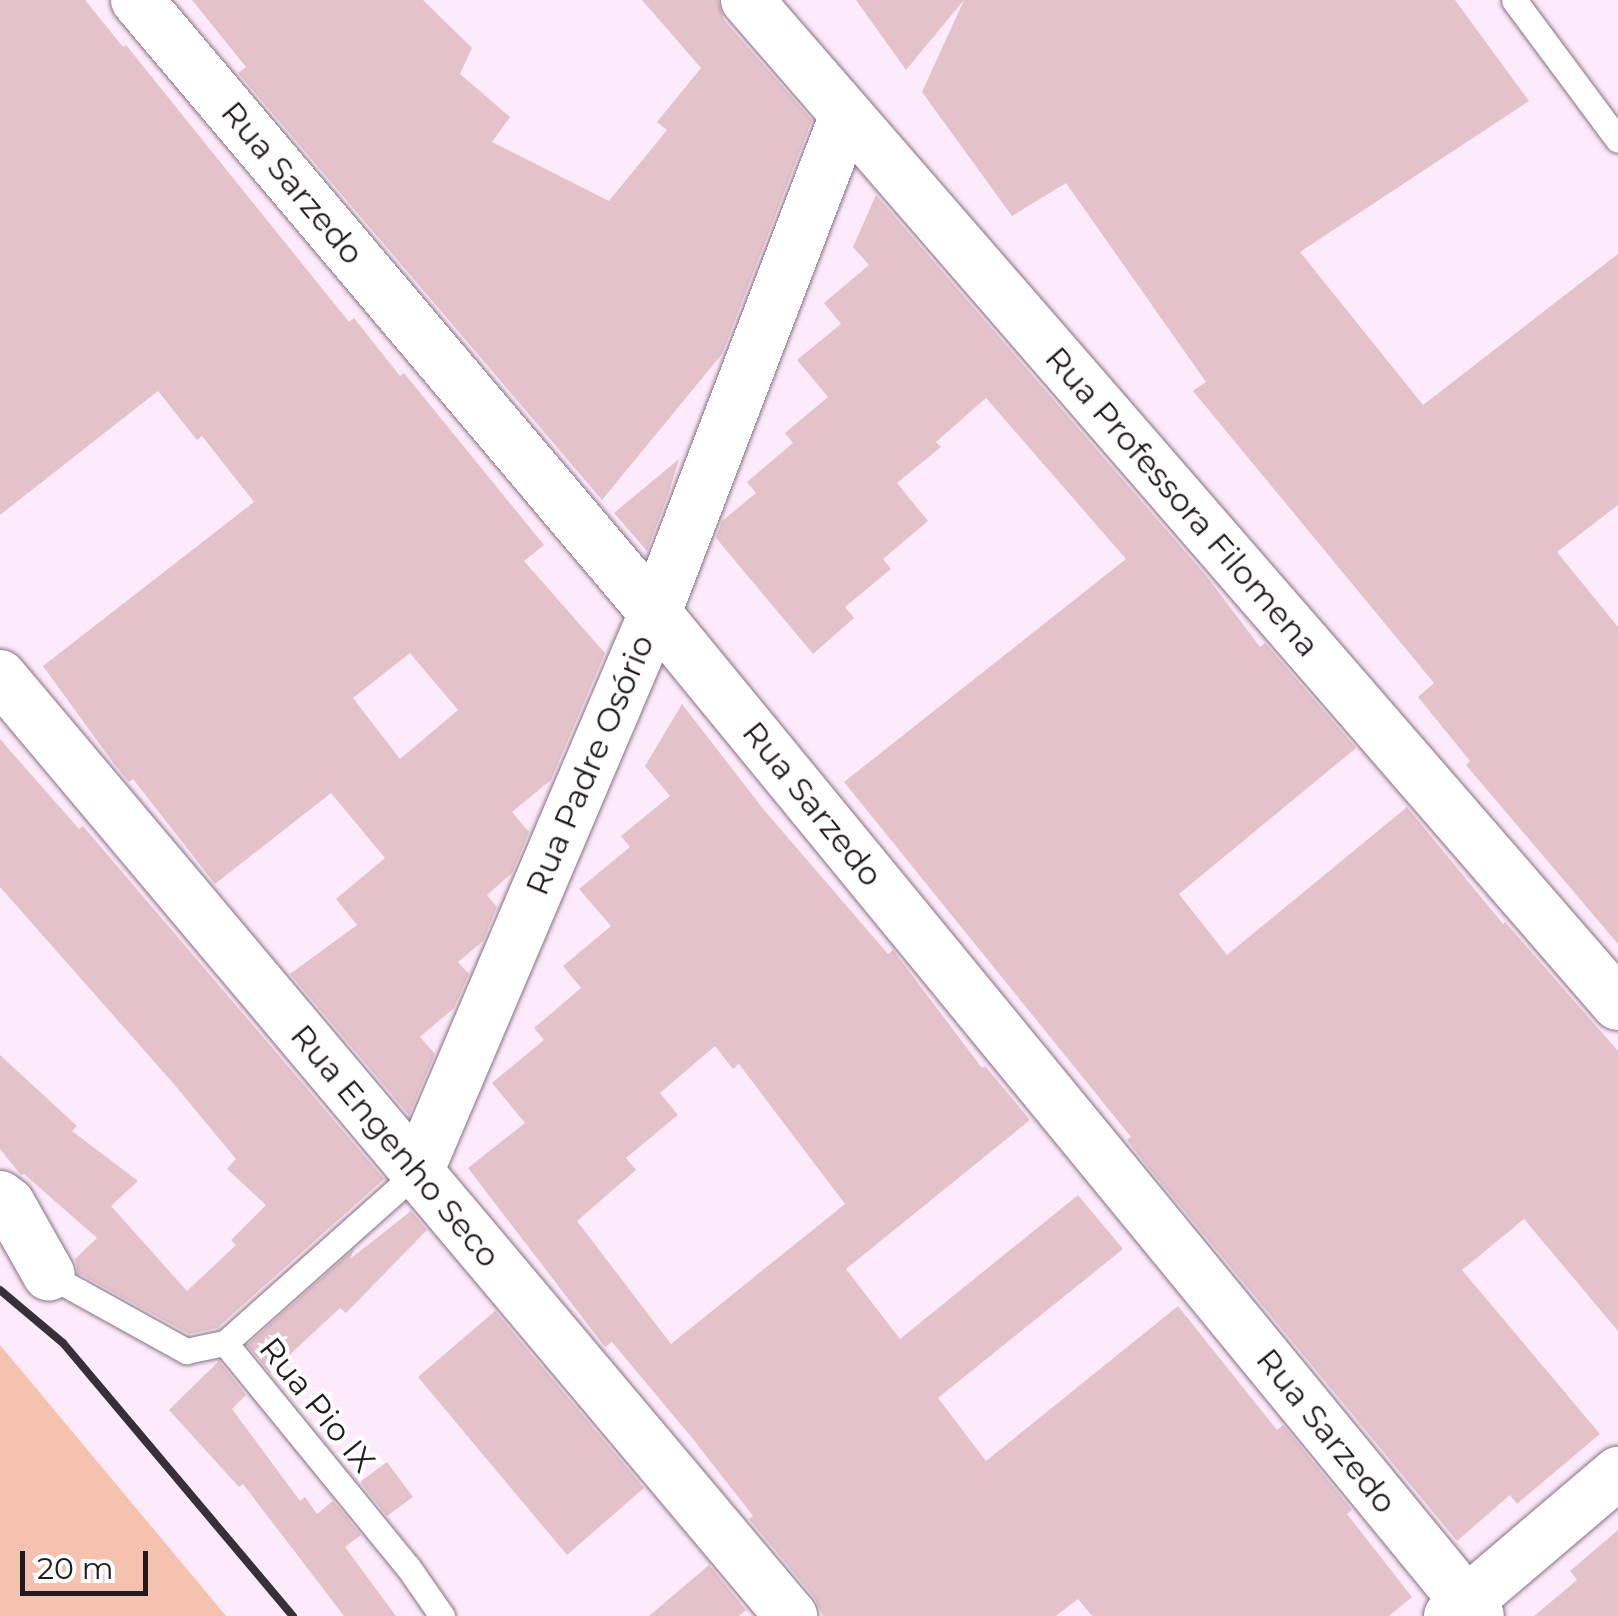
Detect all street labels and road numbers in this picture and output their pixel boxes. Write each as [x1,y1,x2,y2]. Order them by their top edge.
street label: Rua Sarzedo [213,94,371,272]
street label: Rua Professora Filomena [1037,339,1327,665]
street label: Rua Padre Osório [518,629,662,901]
street label: Rua Sarzedo [734,714,890,894]
street label: Rua Engenho Seco [282,1017,508,1275]
street label: Rua Pio IX [251,1330,383,1480]
street label: Rua Sarzedo [1248,1341,1404,1521]

